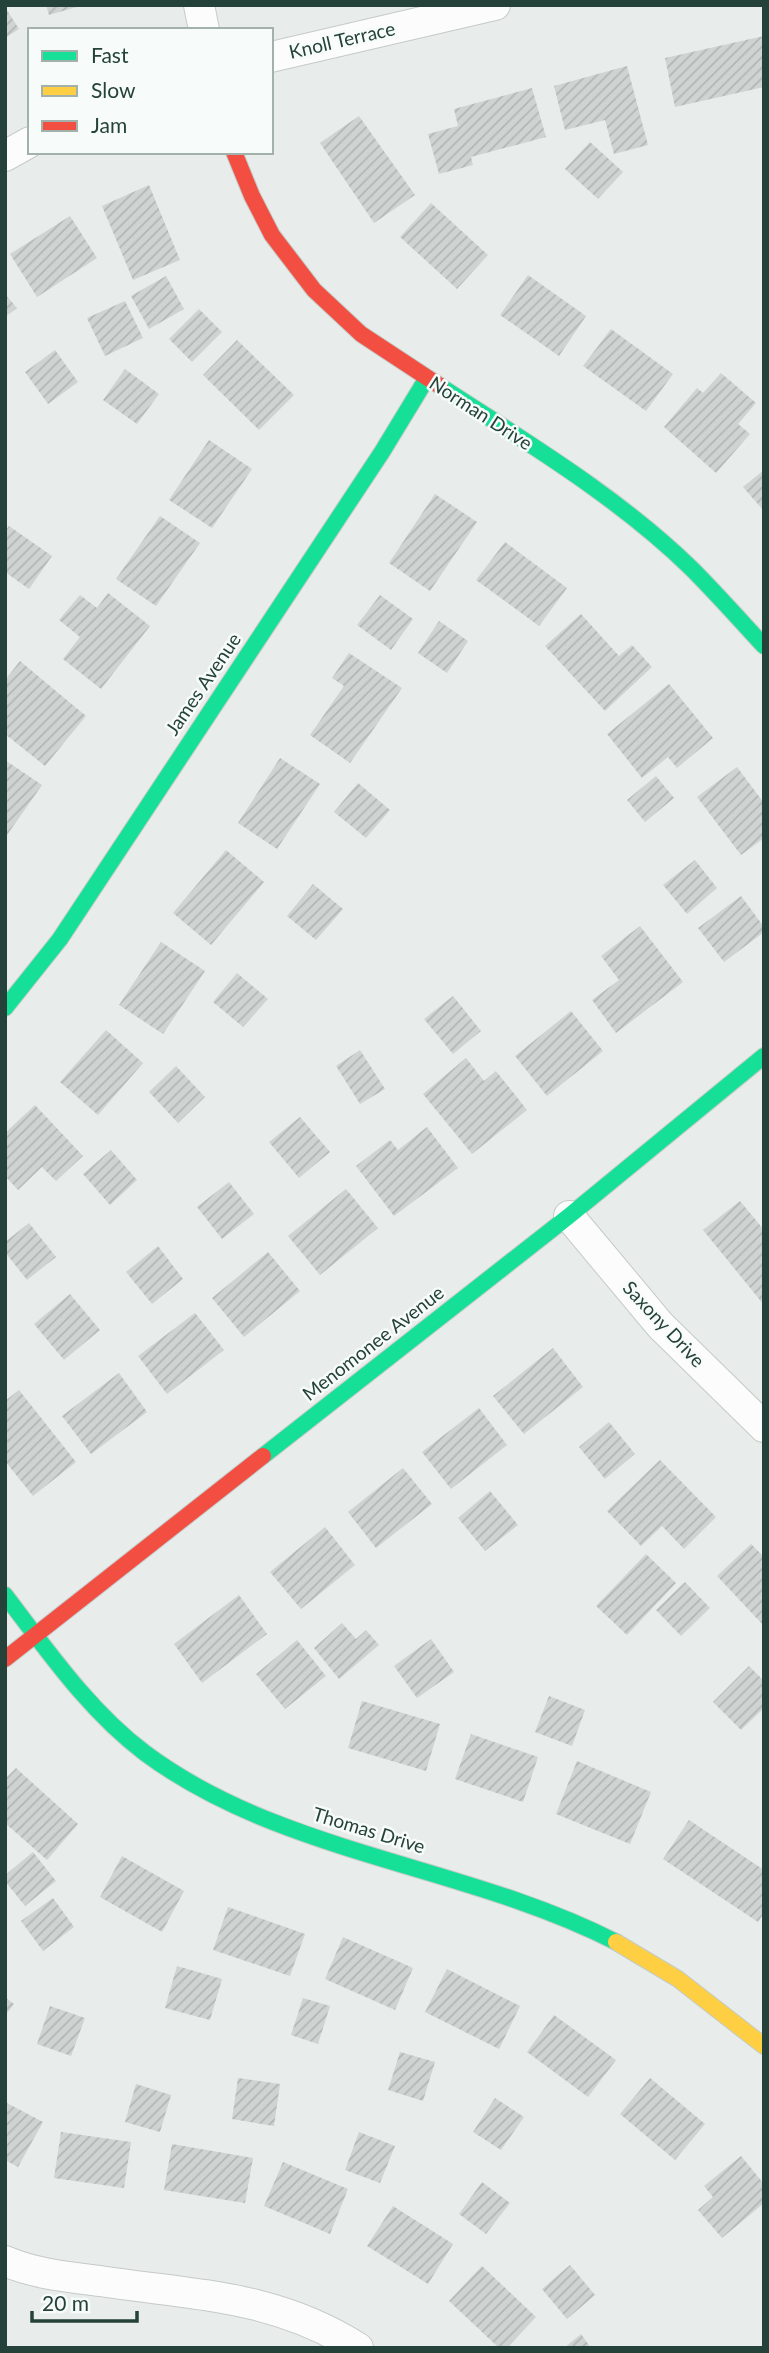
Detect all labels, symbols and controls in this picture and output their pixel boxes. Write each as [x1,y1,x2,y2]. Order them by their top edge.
street label: Knoll Terrace [287,16,397,63]
legend [28,28,273,154]
text: Fast [91,42,129,67]
text: Slow [91,77,136,102]
text: Jam [91,112,127,137]
street label: Norman Drive [426,371,537,454]
street label: James Avenue [160,628,245,739]
street label: Saxony Drive [619,1276,710,1371]
street label: Menomonee Avenue [297,1280,448,1405]
street label: Thomas Drive [310,1802,428,1857]
scale bar [32,2280,136,2324]
text: 20 m [42,2290,89,2315]

